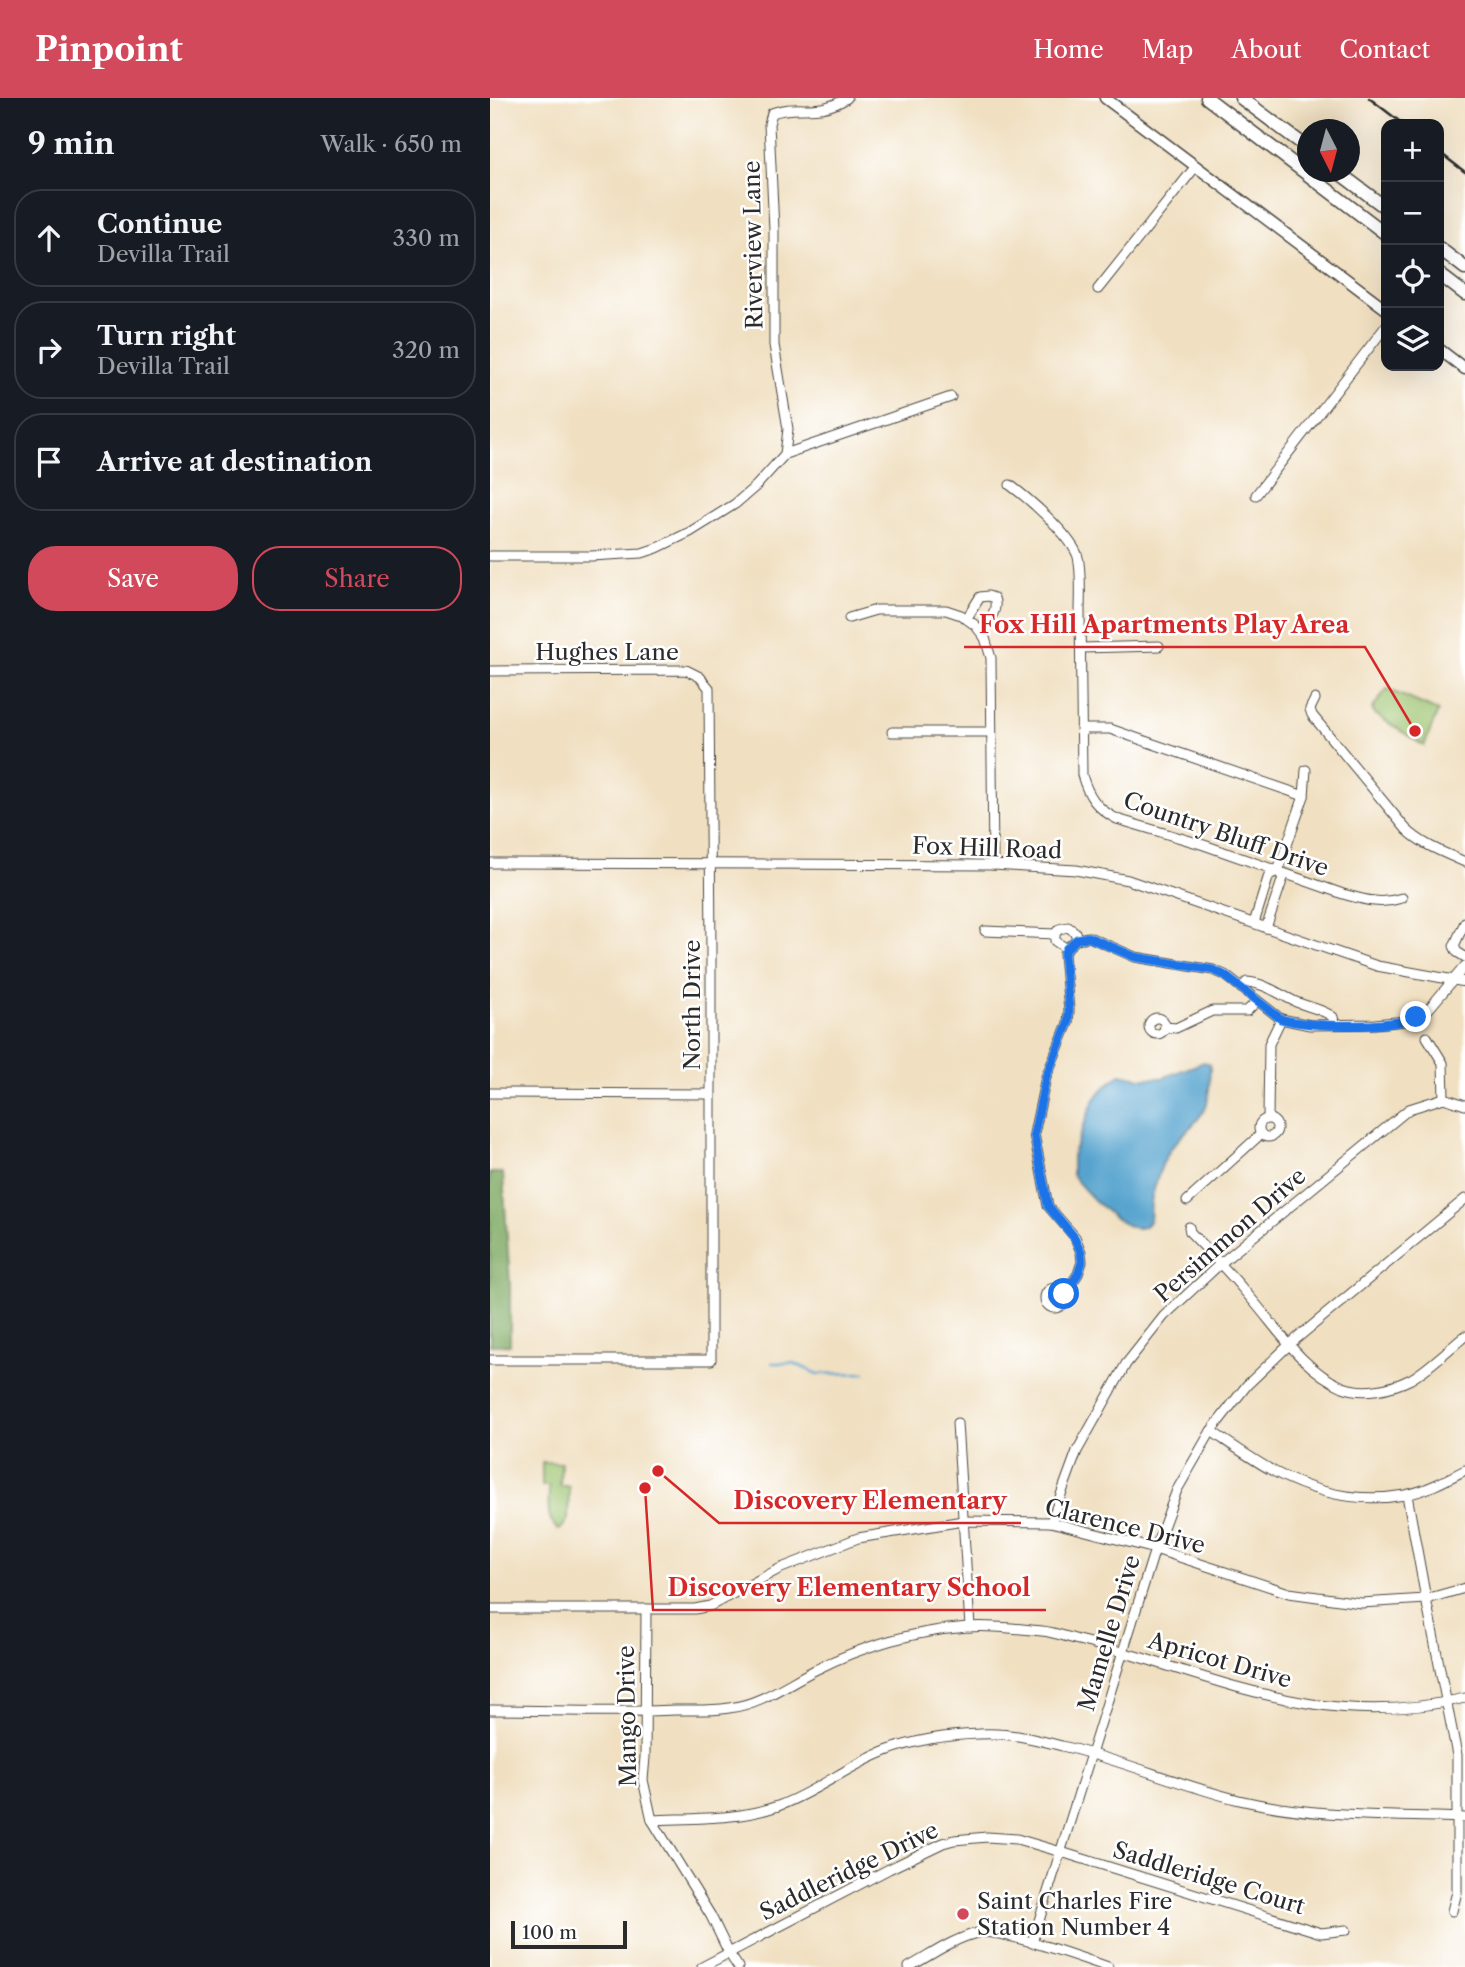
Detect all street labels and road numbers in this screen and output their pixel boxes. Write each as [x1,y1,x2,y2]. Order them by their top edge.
street label: Riverview Lane [738,160,768,330]
street label: Hughes Lane [535,638,679,666]
street label: Country Bluff Drive [1120,786,1332,882]
street label: Fox Hill Road [912,831,1062,865]
street label: North Drive [678,940,706,1070]
street label: Persimmon Drive [1149,1162,1311,1308]
street label: Clarence Drive [1042,1493,1208,1559]
street label: Mamelle Drive [1072,1551,1146,1715]
street label: Apricot Drive [1144,1626,1295,1694]
street label: Mango Drive [612,1645,642,1787]
street label: Saddleridge Drive [755,1816,943,1926]
street label: Saddleridge Court [1110,1836,1308,1920]

